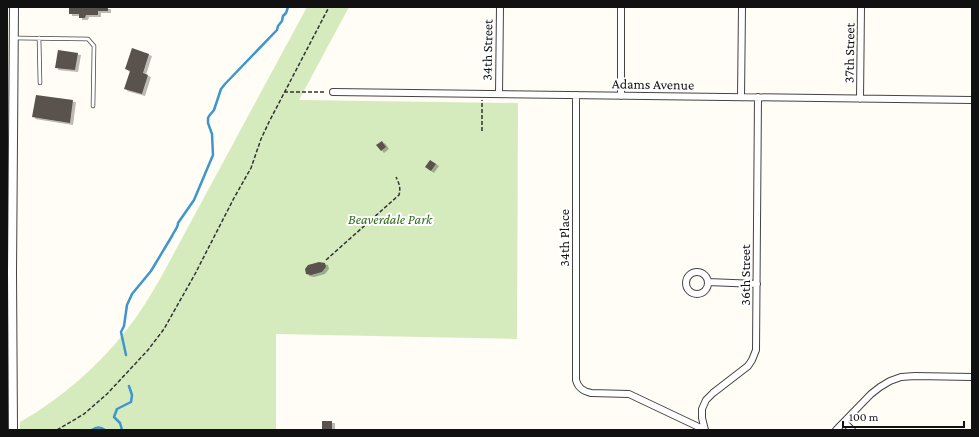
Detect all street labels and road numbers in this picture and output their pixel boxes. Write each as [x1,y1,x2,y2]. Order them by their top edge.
street label: 34th Street [478,19,496,81]
street label: 37th Street [840,22,858,83]
street label: Adams Avenue [612,75,694,93]
street label: 34th Place [556,209,572,267]
street label: 36th Street [737,244,753,306]

